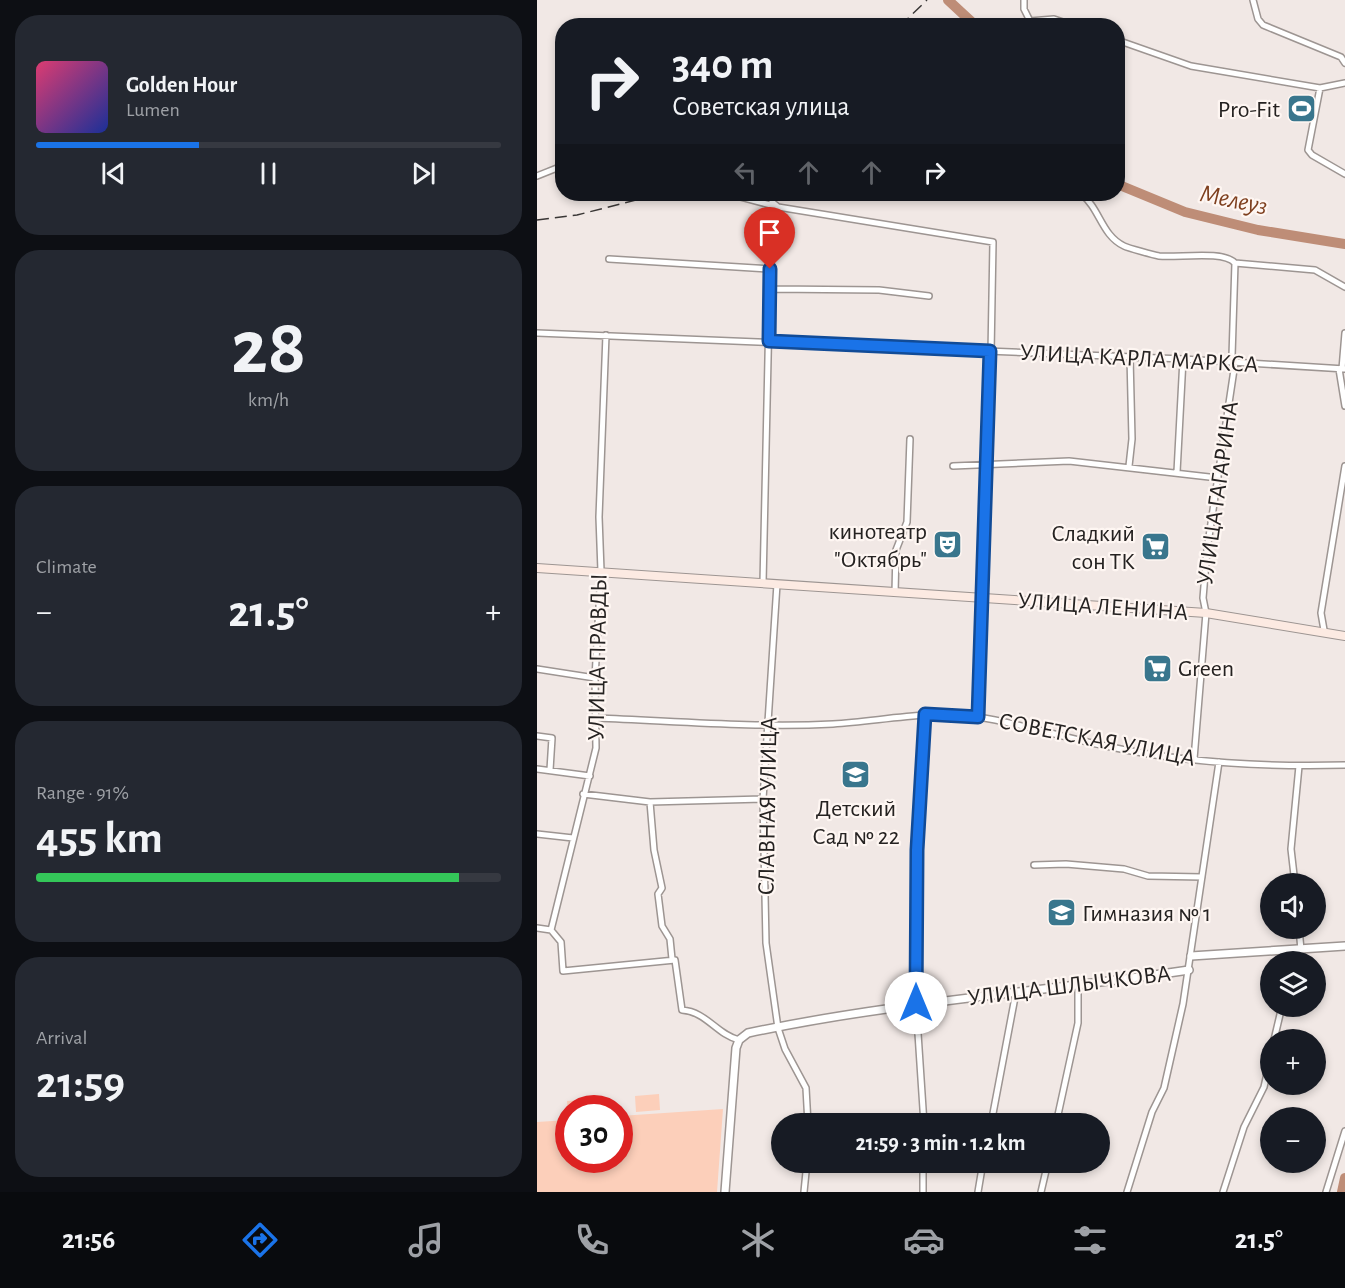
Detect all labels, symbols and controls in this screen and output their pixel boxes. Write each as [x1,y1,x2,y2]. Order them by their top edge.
icon: right [573,42,651,120]
text: 340 m [672,44,773,86]
text: Golden Hour [126,74,237,96]
text: Советская улица [672,93,850,120]
sports icon: Pro-Fit [1285,93,1317,125]
place label: Pro-Fit [1218,98,1280,122]
text: Lumen [126,100,180,120]
icon: left [729,156,762,189]
icon: ahead [792,156,825,189]
icon: ahead [855,156,888,189]
icon: right [918,156,951,189]
icon: previous [97,157,130,190]
icon: pause [252,157,285,190]
icon: next [407,157,440,190]
water label: Мелеуз [1198,180,1270,220]
pin [744,207,795,269]
icon: arrive [753,216,786,249]
text: 28 [231,310,306,388]
street label: УЛИЦА КАРЛА МАРКСА [1019,341,1259,377]
text: km/h [248,390,289,410]
street label: УЛИЦА ГАГАРИНА [1193,400,1243,587]
place label: кинотеатр "Октябрь" [828,520,927,572]
place label: Сладкий сон ТК [1051,522,1135,574]
theatre icon: кинотеатр "Октябрь" [932,529,964,561]
supermarket icon: Сладкий сон ТК [1140,531,1172,563]
text: Climate [36,557,97,577]
street label: УЛИЦА ПРАВДЫ [585,573,611,741]
street label: УЛИЦА ЛЕНИНА [1017,589,1189,625]
text: 21.5° [228,590,309,635]
text: − [36,596,52,629]
text: + [485,596,501,629]
supermarket icon: Green [1141,652,1173,684]
place label: Green [1178,657,1234,681]
street label: СОВЕТСКАЯ УЛИЦА [996,709,1197,771]
street label: СЛАВНАЯ УЛИЦА [754,716,782,896]
school or university icon: Детский Сад № 22 [840,759,872,791]
text: Range · 91% [36,783,129,803]
place label: Детский Сад № 22 [812,797,900,849]
text: 455 km [36,816,163,861]
map controls [1260,873,1326,1173]
button: sound [1260,873,1326,939]
school or university icon: Гимназия № 1 [1045,897,1077,929]
place label: Гимназия № 1 [1082,902,1211,926]
button: layers [1260,951,1326,1017]
street label: УЛИЦА ШЛЫЧКОВА [966,962,1172,1010]
position arrow [884,971,948,1035]
text: Arrival [36,1028,87,1048]
button: + [1260,1029,1326,1095]
text: 21:59 [36,1061,125,1106]
speed limit sign: 30 [555,1095,633,1173]
button: − [1260,1107,1326,1173]
text: 21:59 · 3 min · 1.2 km [855,1132,1026,1154]
icon: directions [239,1219,281,1261]
icon: music [405,1219,447,1261]
icon: phone [571,1219,613,1261]
icon: climate [737,1219,779,1261]
icon: car [903,1219,945,1261]
icon: filters [1069,1219,1111,1261]
text: 21:56 [62,1226,115,1253]
text: 21.5° [1235,1226,1283,1253]

